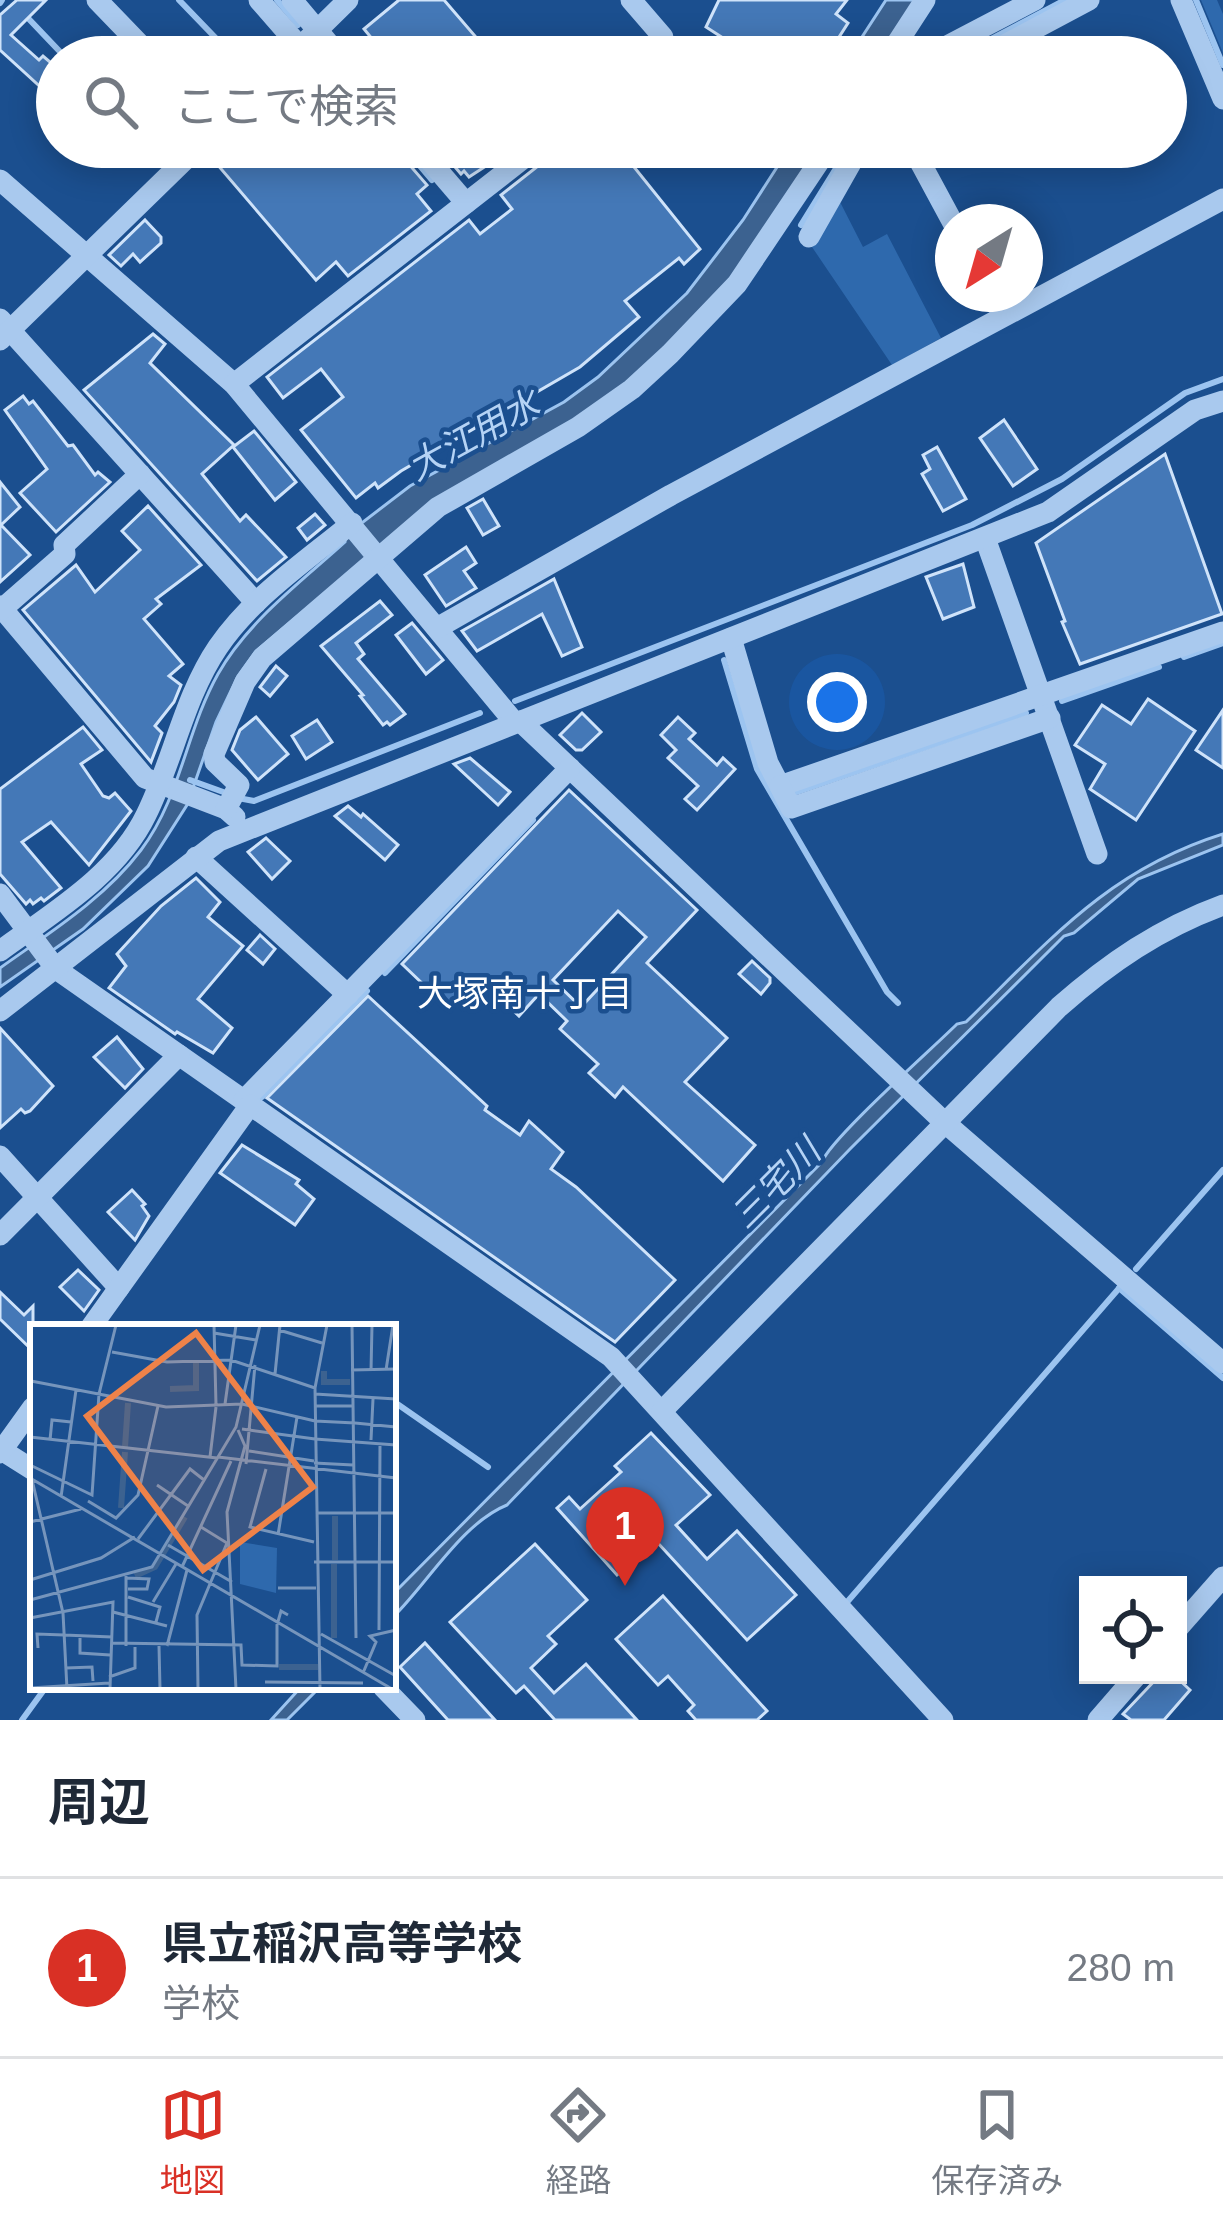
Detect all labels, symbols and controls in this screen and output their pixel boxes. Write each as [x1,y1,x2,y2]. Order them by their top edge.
search box [36,36,1187,168]
icon: search [78,69,144,135]
text: ここで検索 [174,81,399,132]
north arrow [935,204,1043,312]
water label: 大江用水 [400,381,550,488]
your location [807,672,867,732]
district label: 大塚南十丁目 [417,973,633,1014]
water label: 三宅川 [723,1128,831,1236]
inset map [30,1324,396,1690]
pin: 1 [586,1487,664,1586]
map controls [1079,1576,1187,1684]
button: locate [1079,1576,1187,1684]
text: 周辺 [48,1774,150,1831]
text: 県立稲沢高等学校 [162,1918,522,1969]
text: 1 [76,1946,98,1989]
text: 280 m [1067,1946,1175,1989]
text: 学校 [162,1982,240,2025]
tab: 地図 [160,2082,226,2202]
tab: 経路 [545,2082,611,2202]
tab: 保存済み [931,2082,1063,2202]

